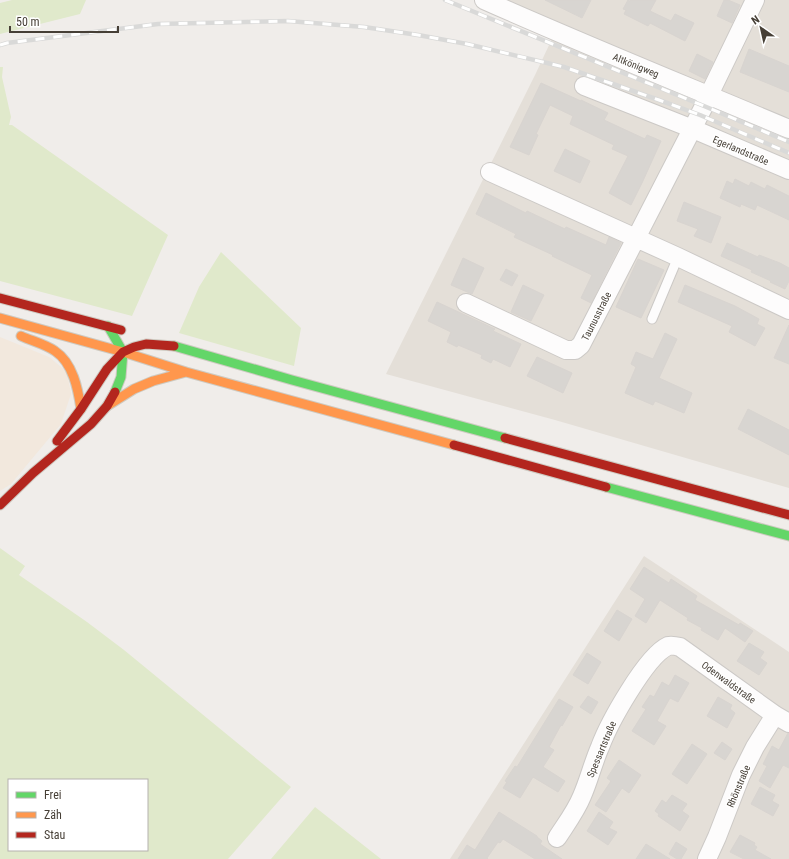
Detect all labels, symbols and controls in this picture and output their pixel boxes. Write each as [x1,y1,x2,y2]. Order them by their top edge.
scale bar [10,8,118,34]
north arrow [741,8,781,48]
text: N [749,13,762,27]
text: 50 m [16,15,40,29]
street label: Altkönigweg [611,51,661,80]
street label: Egerlandstraße [711,134,771,167]
street label: Taunusstraße [579,290,614,343]
street label: Odenwaldstraße [700,659,758,706]
street label: Spessartstraße [585,719,618,779]
street label: Rhönstraße [725,763,752,809]
legend [8,779,148,851]
text: Frei [44,788,62,802]
text: Zäh [44,808,62,822]
text: Stau [44,828,66,842]

